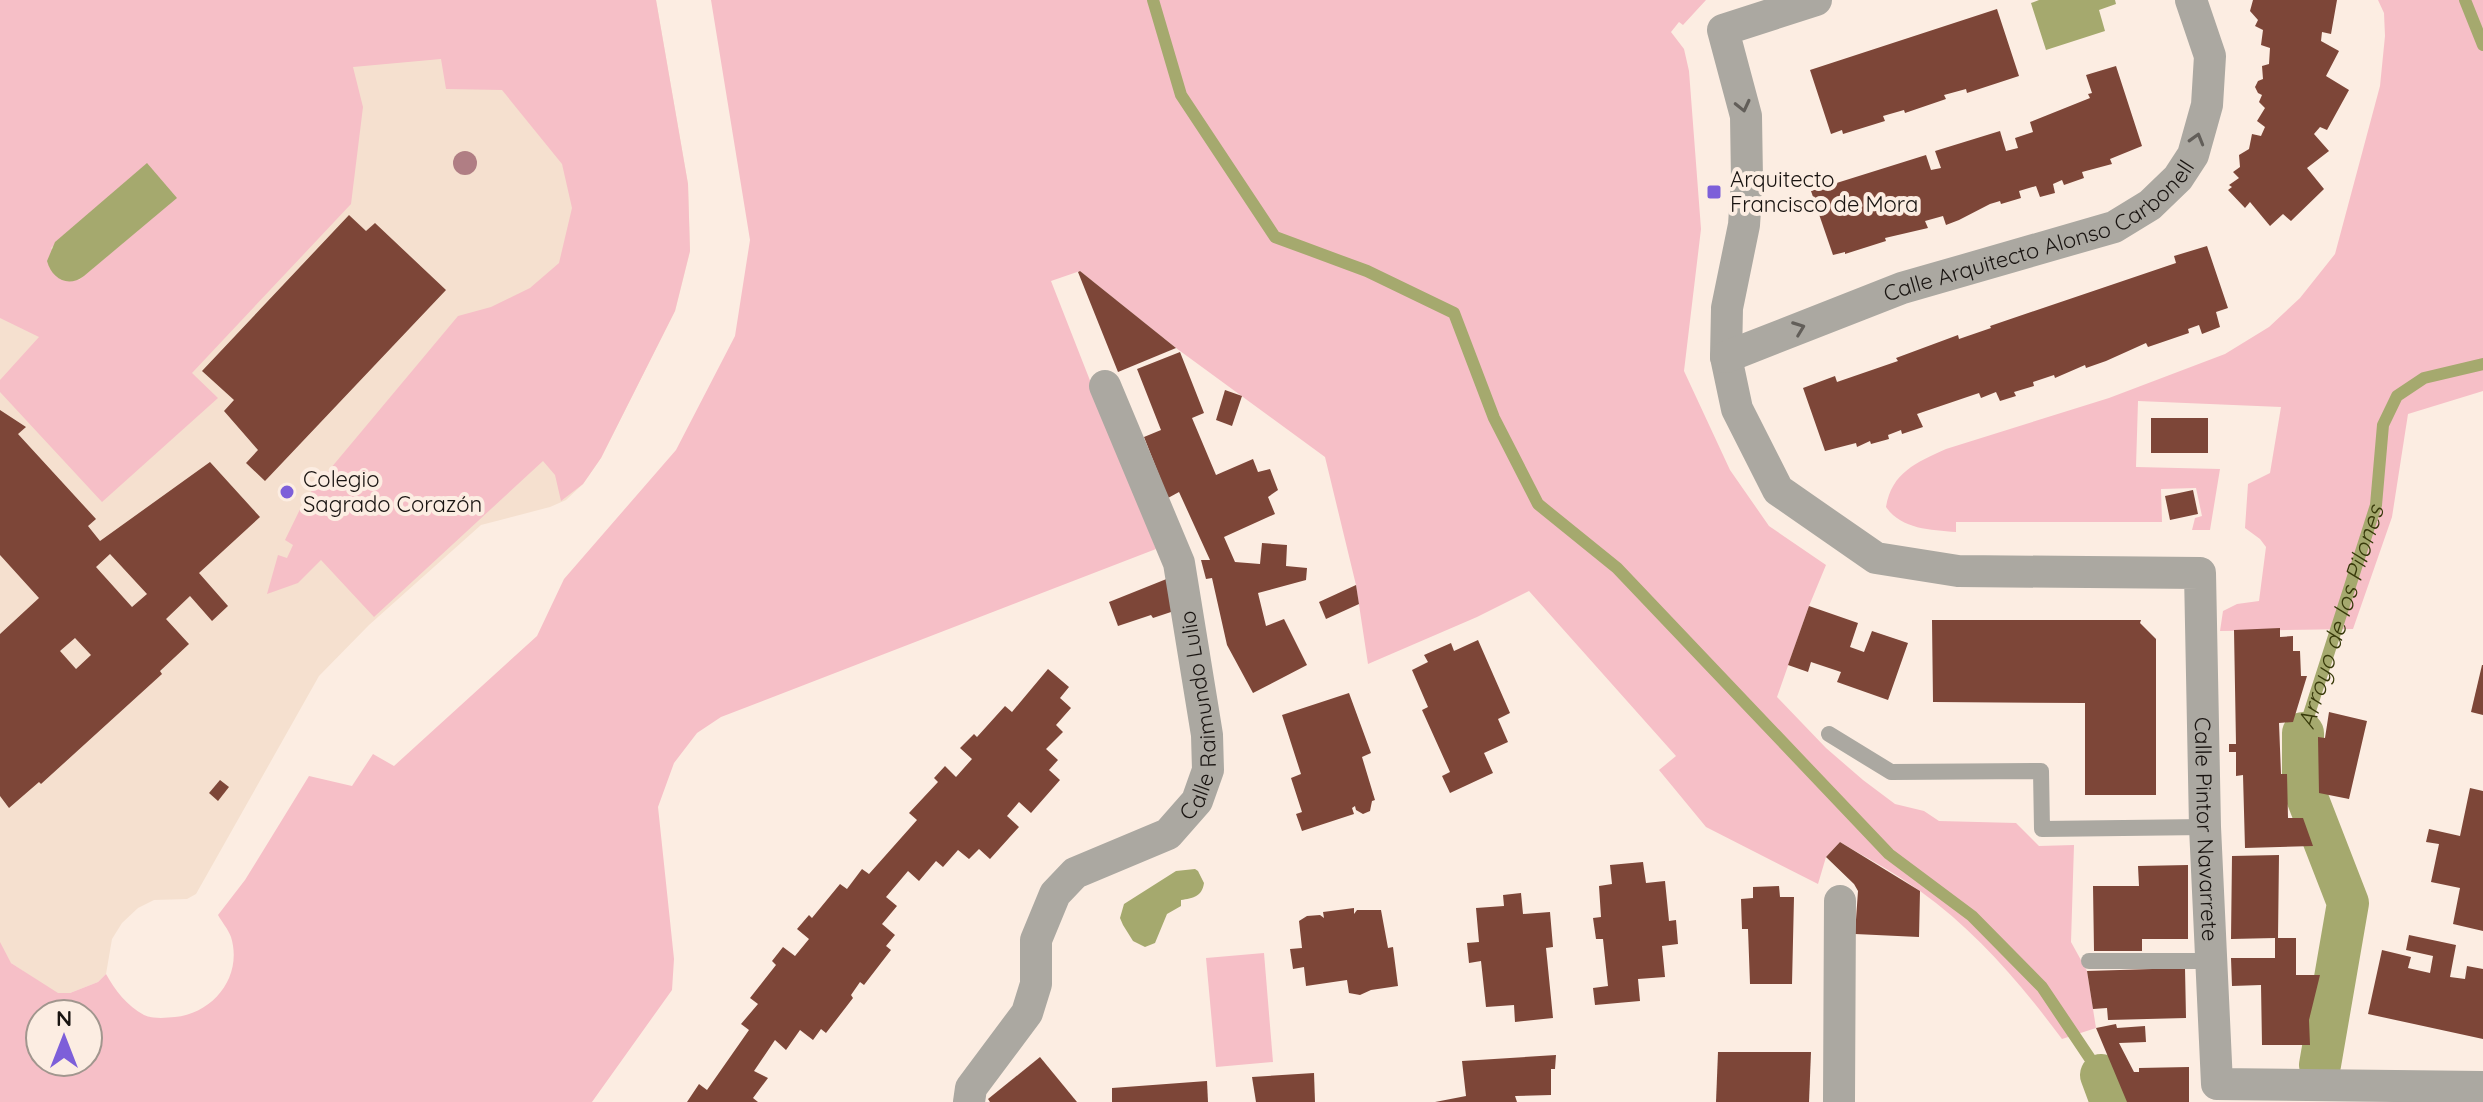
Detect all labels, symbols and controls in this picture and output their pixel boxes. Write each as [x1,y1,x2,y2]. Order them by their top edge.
one-way arrow [1733,98,1750,112]
one-way arrow [2188,133,2204,147]
street label: Calle Arquitecto Alonso Carbonell [1879,154,2200,308]
place label: Arquitecto Francisco de Mora [1730,165,1918,218]
marker: Arquitecto Francisco de Mora [1705,183,1723,201]
one-way arrow [1791,322,1805,338]
place label: Colegio Sagrado Corazón [303,465,482,518]
marker: Colegio Sagrado Corazón [278,483,296,501]
water label: Arroyo de los Pilones [2290,500,2391,732]
street label: Calle Raimundo Lulio [1173,609,1222,826]
street label: Calle Pintor Navarrete [2189,717,2224,942]
north arrow [24,998,104,1078]
text: N [56,1004,72,1032]

